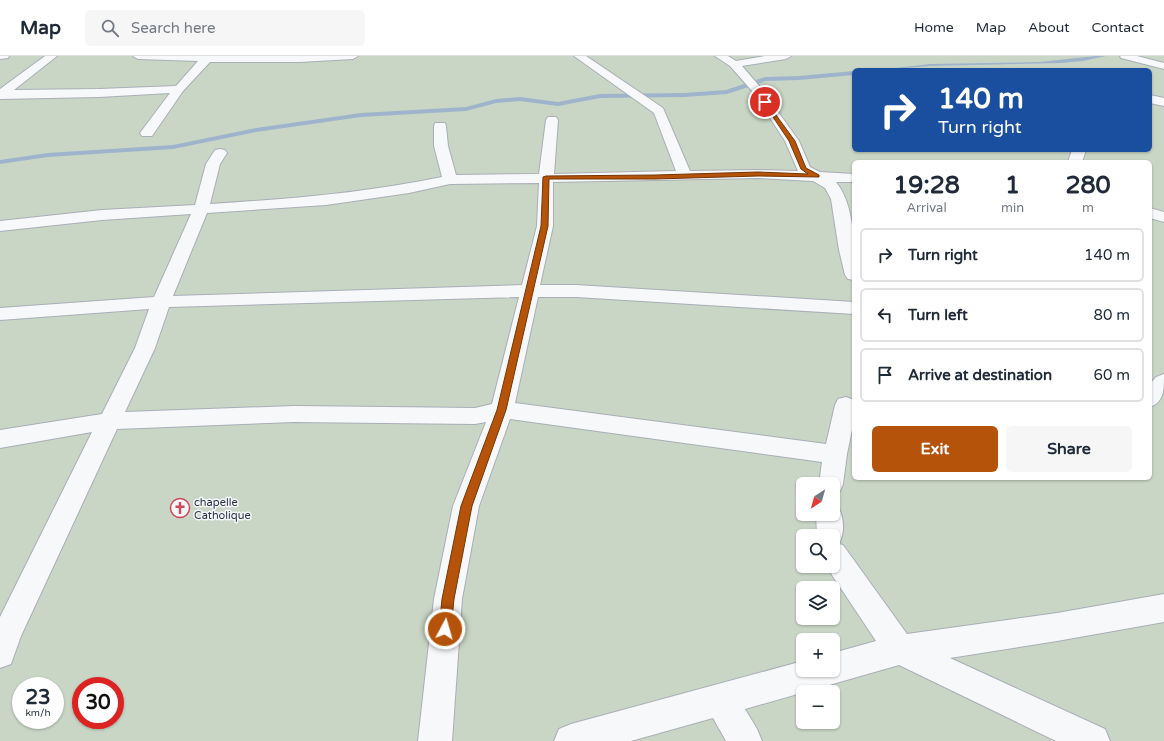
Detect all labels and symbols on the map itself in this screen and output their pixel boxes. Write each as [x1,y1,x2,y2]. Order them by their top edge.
pin [748,85,782,119]
north arrow [796,477,840,521]
place label: chapelle Catholique [194,496,251,522]
church icon: chapelle Catholique [169,497,191,519]
position arrow [424,608,466,650]
speed limit sign: 30 [72,677,124,729]

